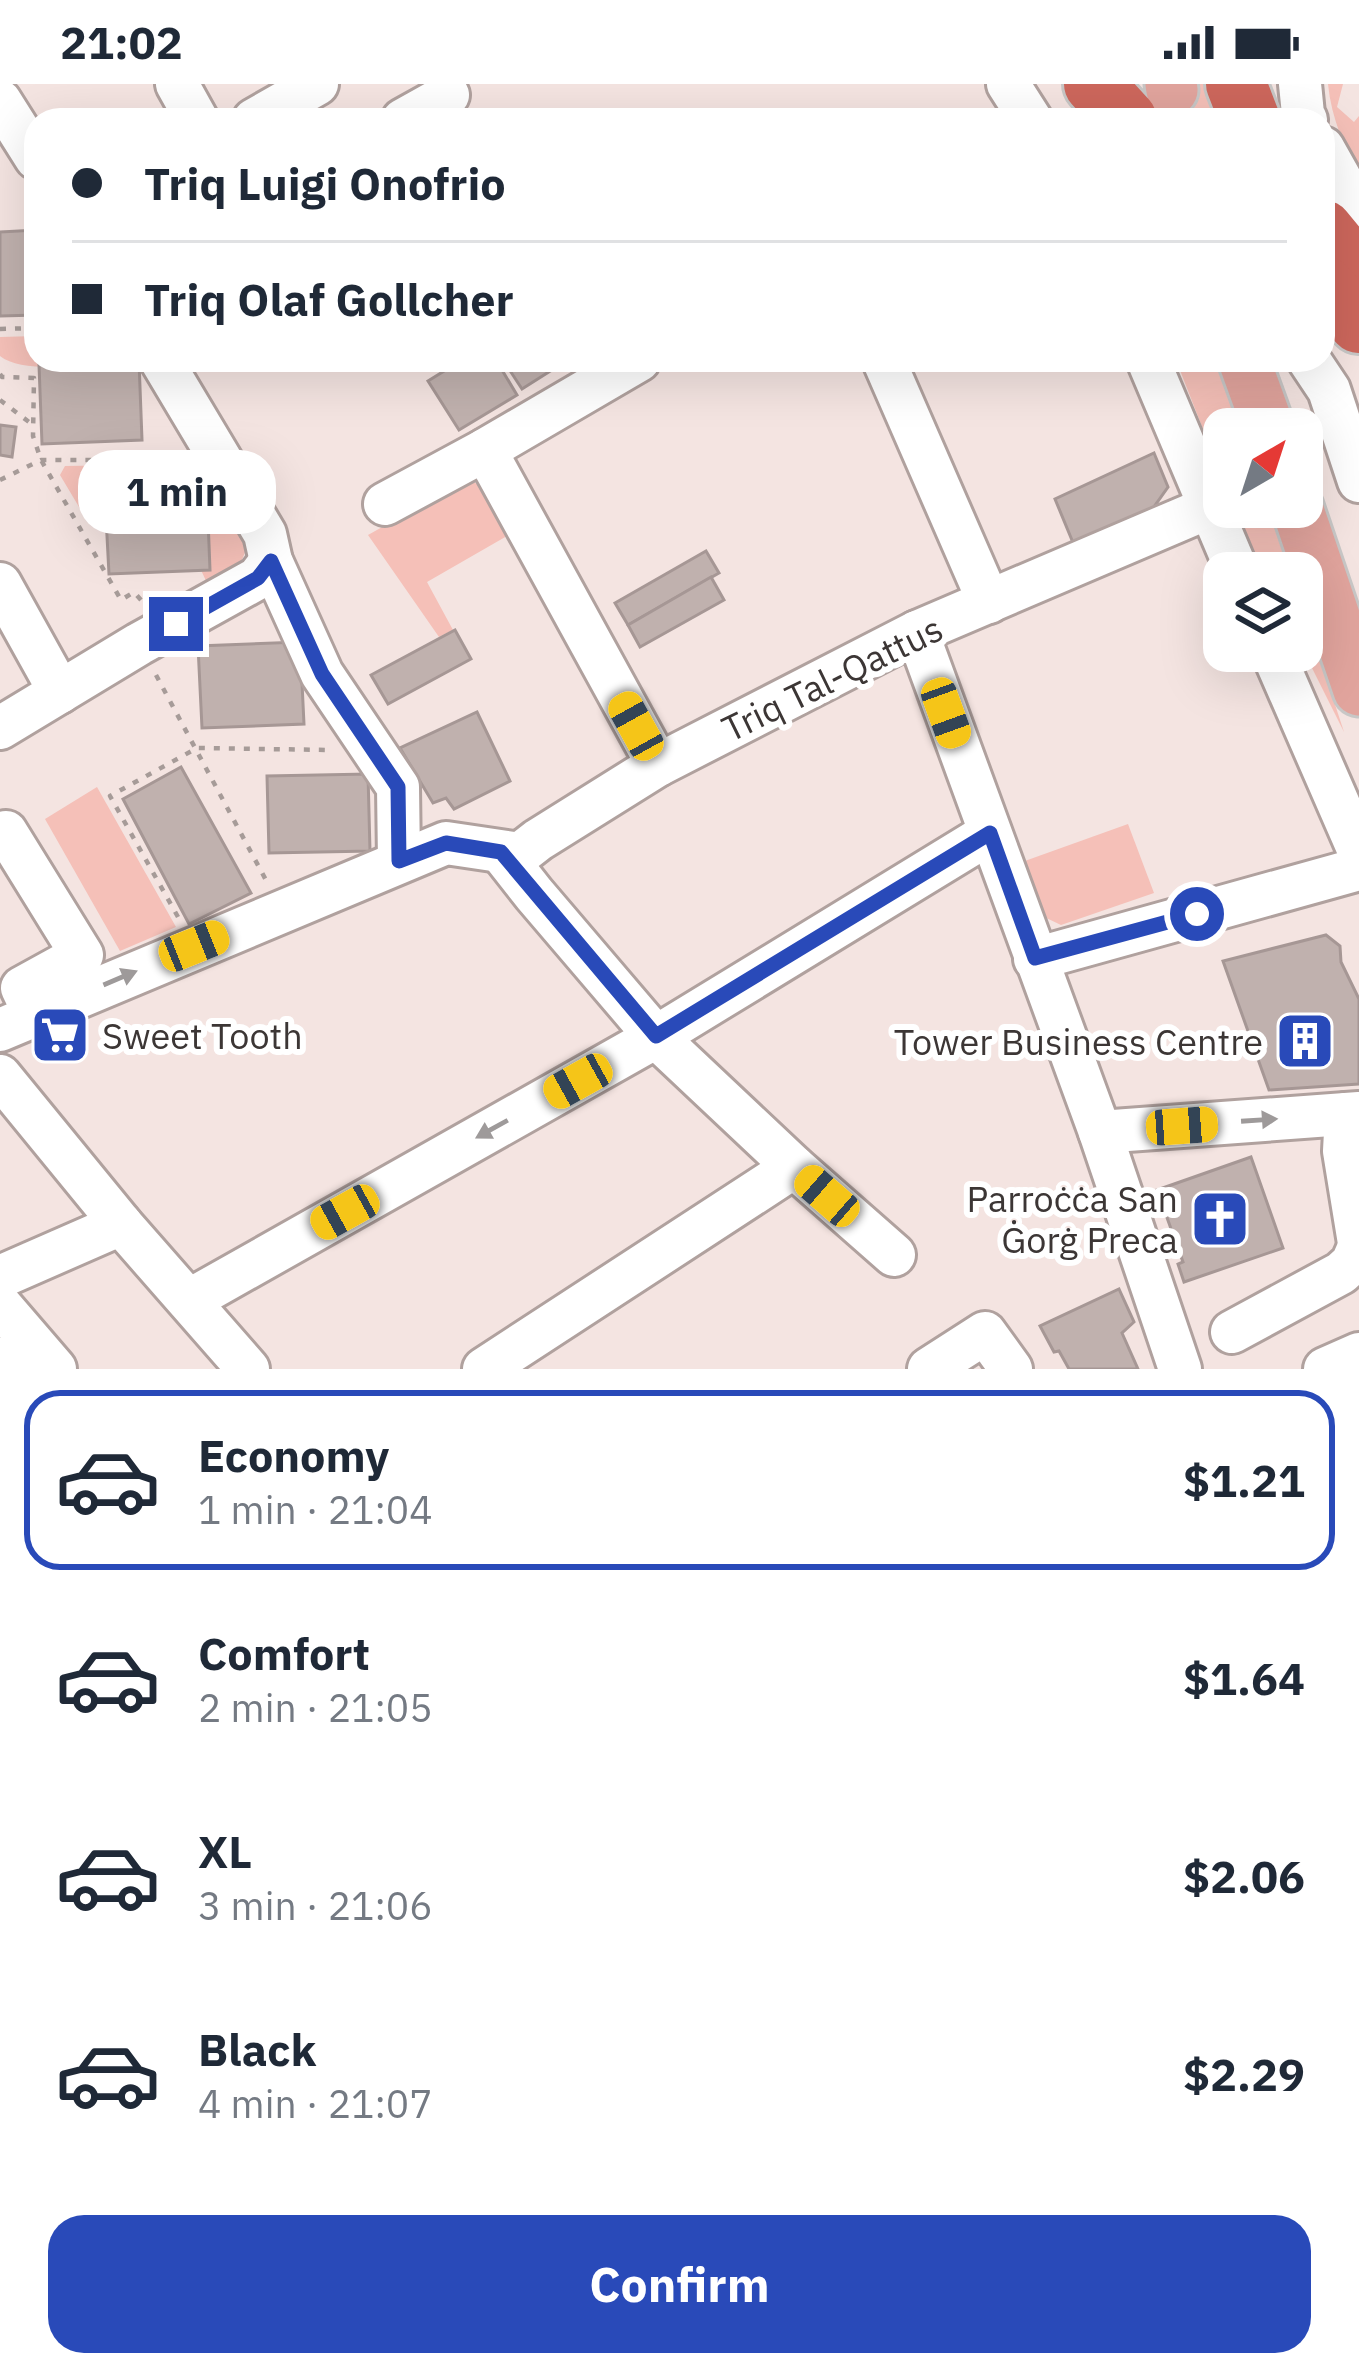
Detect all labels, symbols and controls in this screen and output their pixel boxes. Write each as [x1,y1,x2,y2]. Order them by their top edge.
text: 21:02 [60,13,183,71]
text: Triq Luigi Onofrio [144,154,506,212]
text: Triq Olaf Gollcher [144,270,514,328]
north arrow [1203,408,1323,528]
map controls [1203,408,1323,672]
callout: 1 min [77,450,275,534]
text: 1 min [126,466,228,517]
button: layers [1203,552,1323,672]
route end [149,597,203,651]
street label: Triq Tal-Qattus [714,604,950,752]
car [917,673,975,753]
car [603,686,669,766]
route start [1170,887,1224,941]
car [154,916,234,976]
one-way arrow [103,968,138,988]
supermarket icon: Sweet Tooth [29,1004,91,1066]
building icon: Tower Business Centre [1274,1010,1336,1072]
place label: Sweet Tooth [102,1012,303,1059]
place label: Tower Business Centre [894,1018,1263,1065]
car [538,1048,618,1114]
car [1145,1106,1219,1146]
one-way arrow [1240,1110,1278,1129]
one-way arrow [475,1118,509,1139]
car [788,1159,866,1233]
place label: Parroċċa San Ġorġ Preca [967,1175,1178,1263]
car [305,1179,385,1245]
church icon: Parroċċa San Ġorġ Preca [1189,1188,1251,1250]
icon: car [54,1426,162,1534]
text: Economy [198,1426,389,1484]
text: $1.21 [1183,1451,1305,1509]
text: 1 min · 21:04 [198,1484,433,1535]
icon: car [54,1624,162,1732]
text: Comfort [198,1624,370,1682]
text: $1.64 [1183,1649,1305,1707]
text: 2 min · 21:05 [198,1682,433,1733]
icon: car [54,1822,162,1930]
text: XL [198,1822,252,1880]
text: $2.06 [1183,1847,1305,1905]
text: 3 min · 21:06 [198,1880,433,1931]
icon: car [54,2020,162,2128]
text: Black [198,2020,317,2078]
text: $2.29 [1183,2045,1305,2103]
text: 4 min · 21:07 [198,2078,433,2129]
button: Confirm [48,2215,1311,2353]

